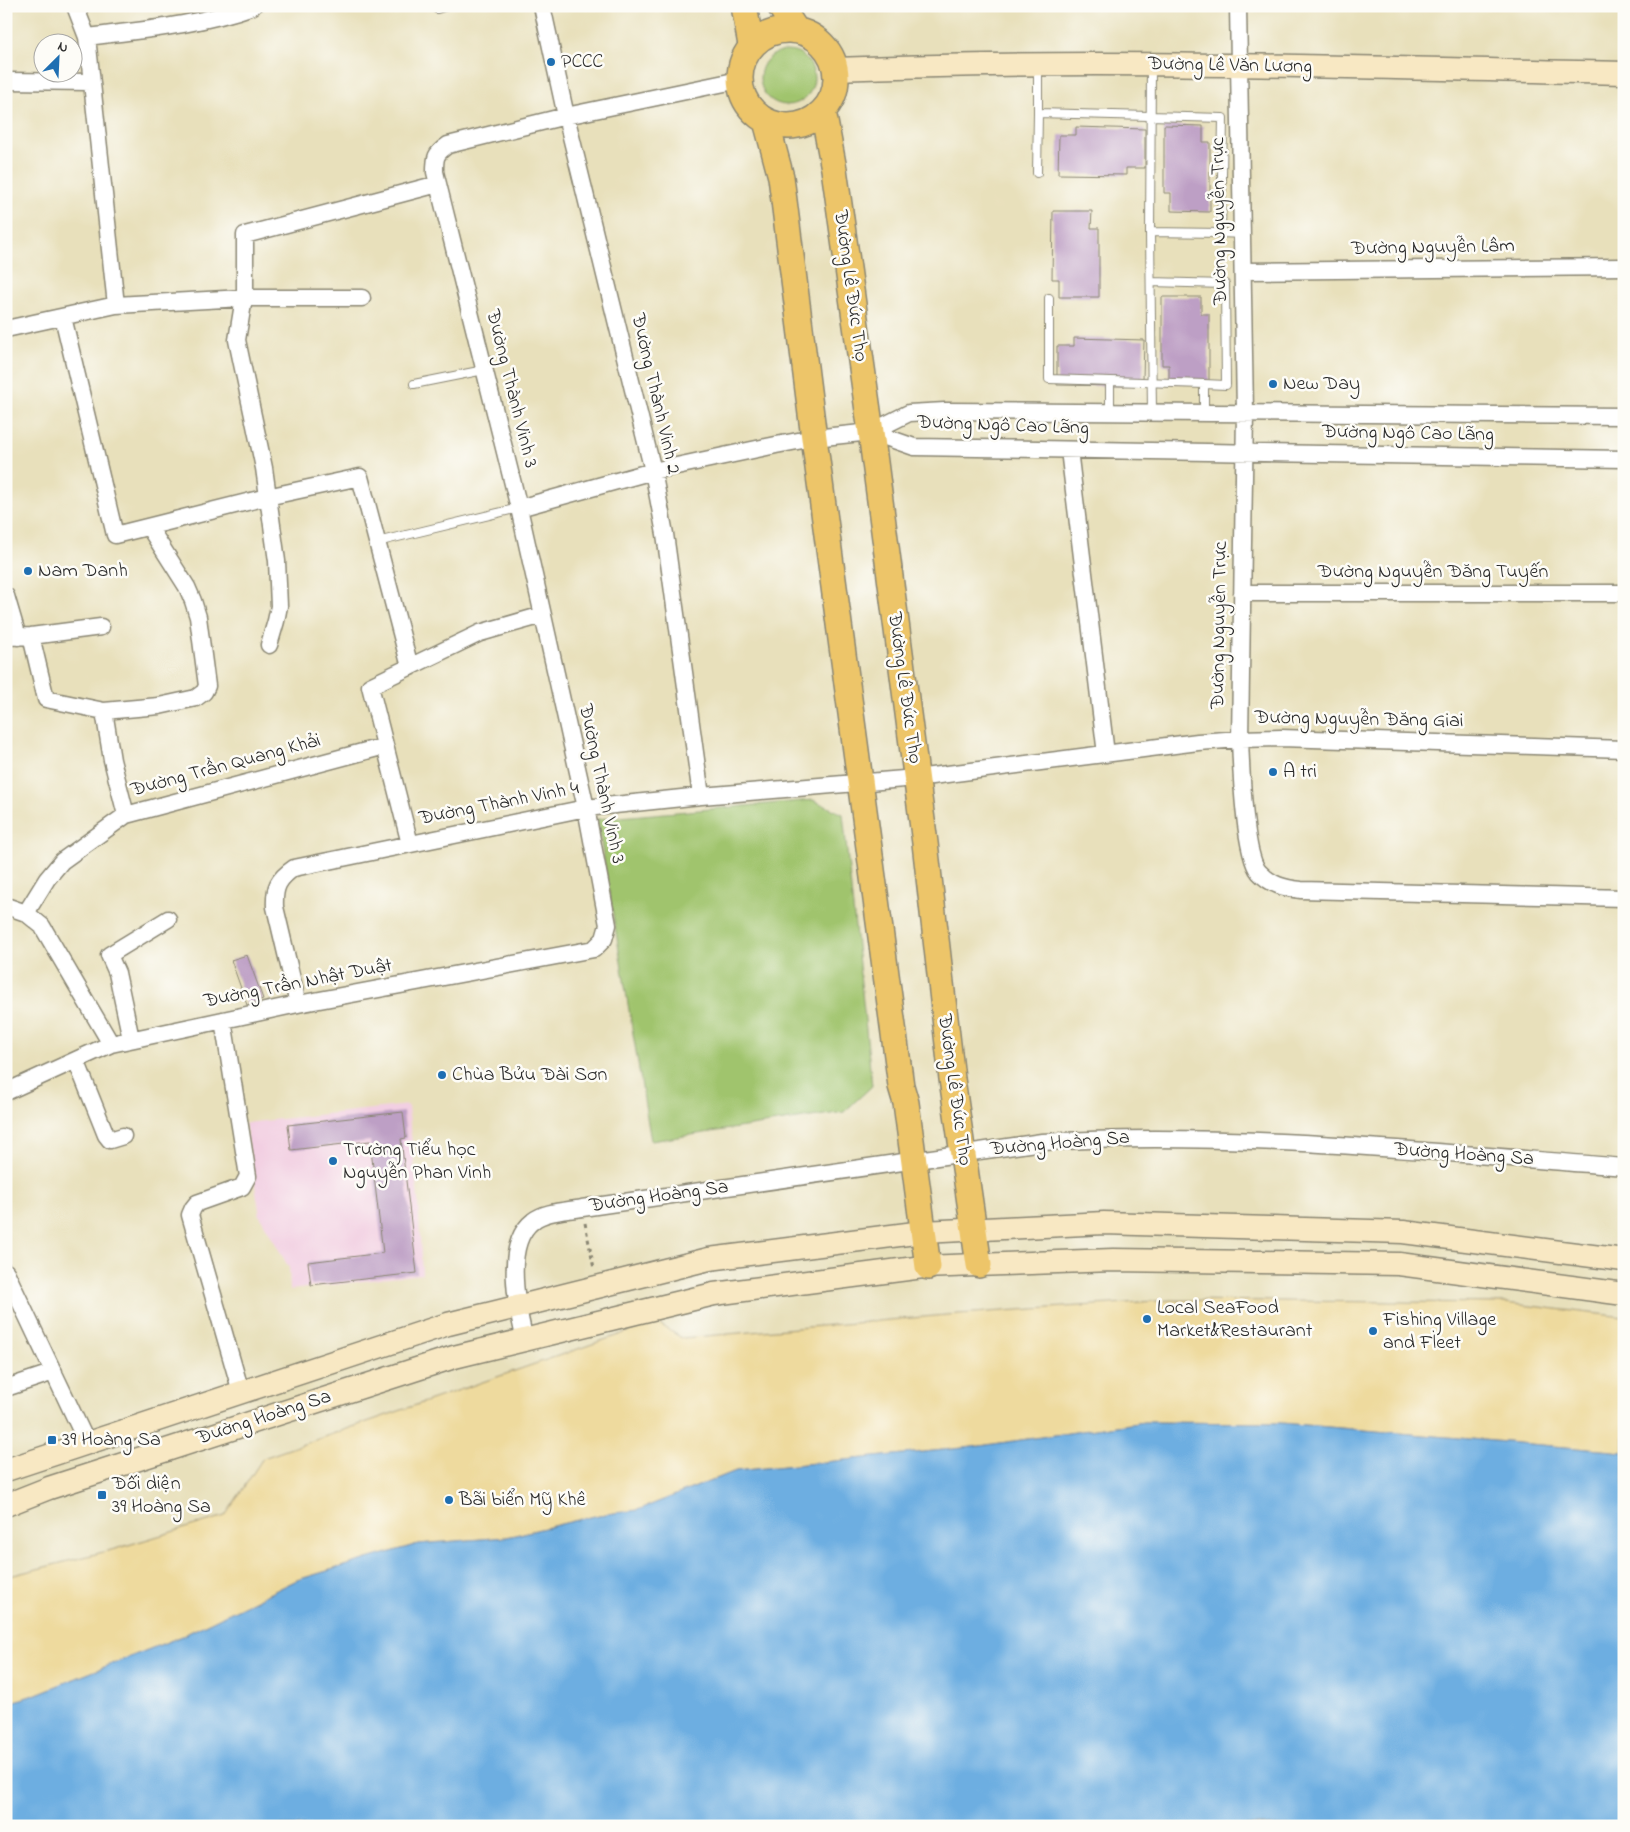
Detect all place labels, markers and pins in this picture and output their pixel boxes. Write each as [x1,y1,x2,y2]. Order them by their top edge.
place label: PCCC [561,48,603,77]
marker: PCCC [545,56,557,68]
place label: New Day [1283,370,1360,399]
marker: New Day [1267,378,1279,390]
place label: Nam Danh [38,557,128,586]
marker: Nam Danh [22,565,34,577]
place label: A tri [1283,758,1317,787]
marker: A tri [1267,766,1279,778]
place label: Chùa Bửu Đài Sơn [452,1061,608,1090]
marker: Chùa Bửu Đài Sơn [436,1069,448,1081]
place label: Trường Tiểu học Nguyễn Phan Vinh [343,1136,491,1189]
marker: Trường Tiểu học Nguyễn Phan Vinh [327,1155,339,1167]
place label: Local SeaFood Market&Restaurant [1157,1294,1313,1346]
place label: Fishing Village and Fleet [1382,1306,1496,1358]
marker: Local SeaFood Market&Restaurant [1141,1313,1153,1325]
marker: Fishing Village and Fleet [1367,1325,1379,1337]
place label: 39 Hoàng Sa [62,1426,161,1456]
marker: 39 Hoàng Sa [46,1434,58,1446]
place label: Đối diện 39 Hoàng Sa [111,1470,211,1523]
place label: Bãi biển Mỹ Khê [458,1486,586,1515]
marker: Đối diện 39 Hoàng Sa [96,1489,108,1501]
marker: Bãi biển Mỹ Khê [443,1494,455,1506]

